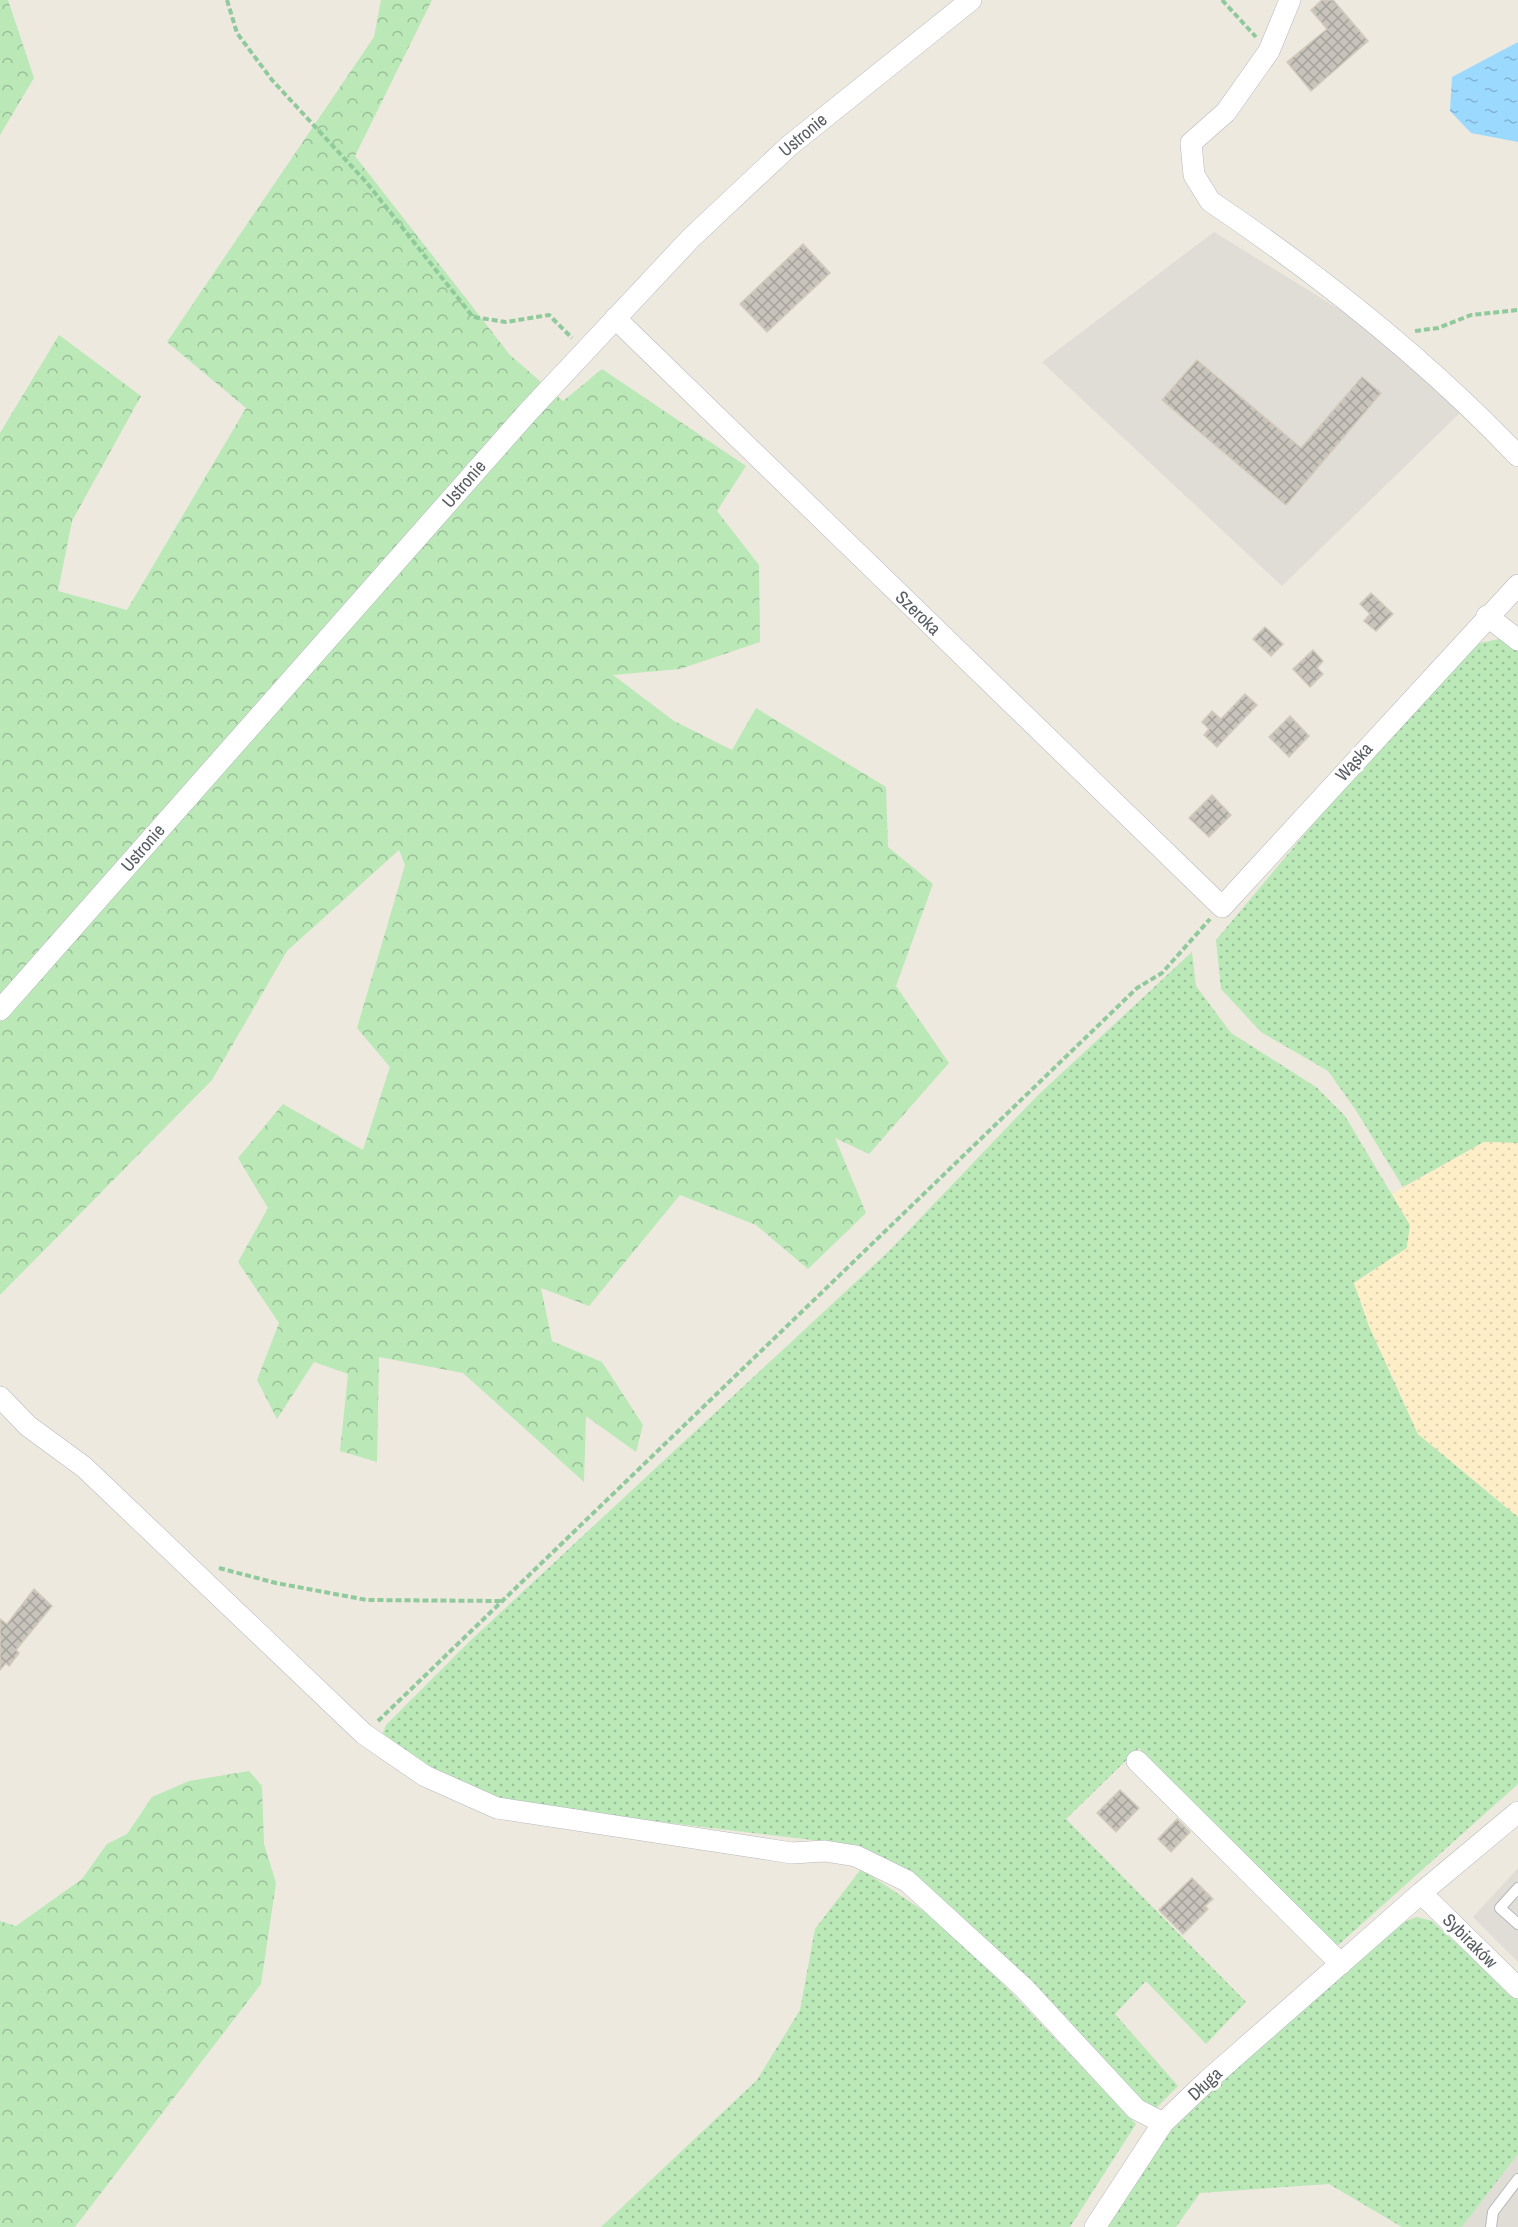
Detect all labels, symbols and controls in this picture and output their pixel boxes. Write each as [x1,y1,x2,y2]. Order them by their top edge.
street label: Ustronie [773,107,832,162]
street label: Ustronie [436,454,491,513]
street label: Szeroka [890,585,947,640]
street label: Wąska [1329,737,1378,787]
street label: Ustronie [115,818,170,877]
street label: Sybiraków [1437,1907,1504,1974]
street label: Długa [1182,2061,1227,2106]

